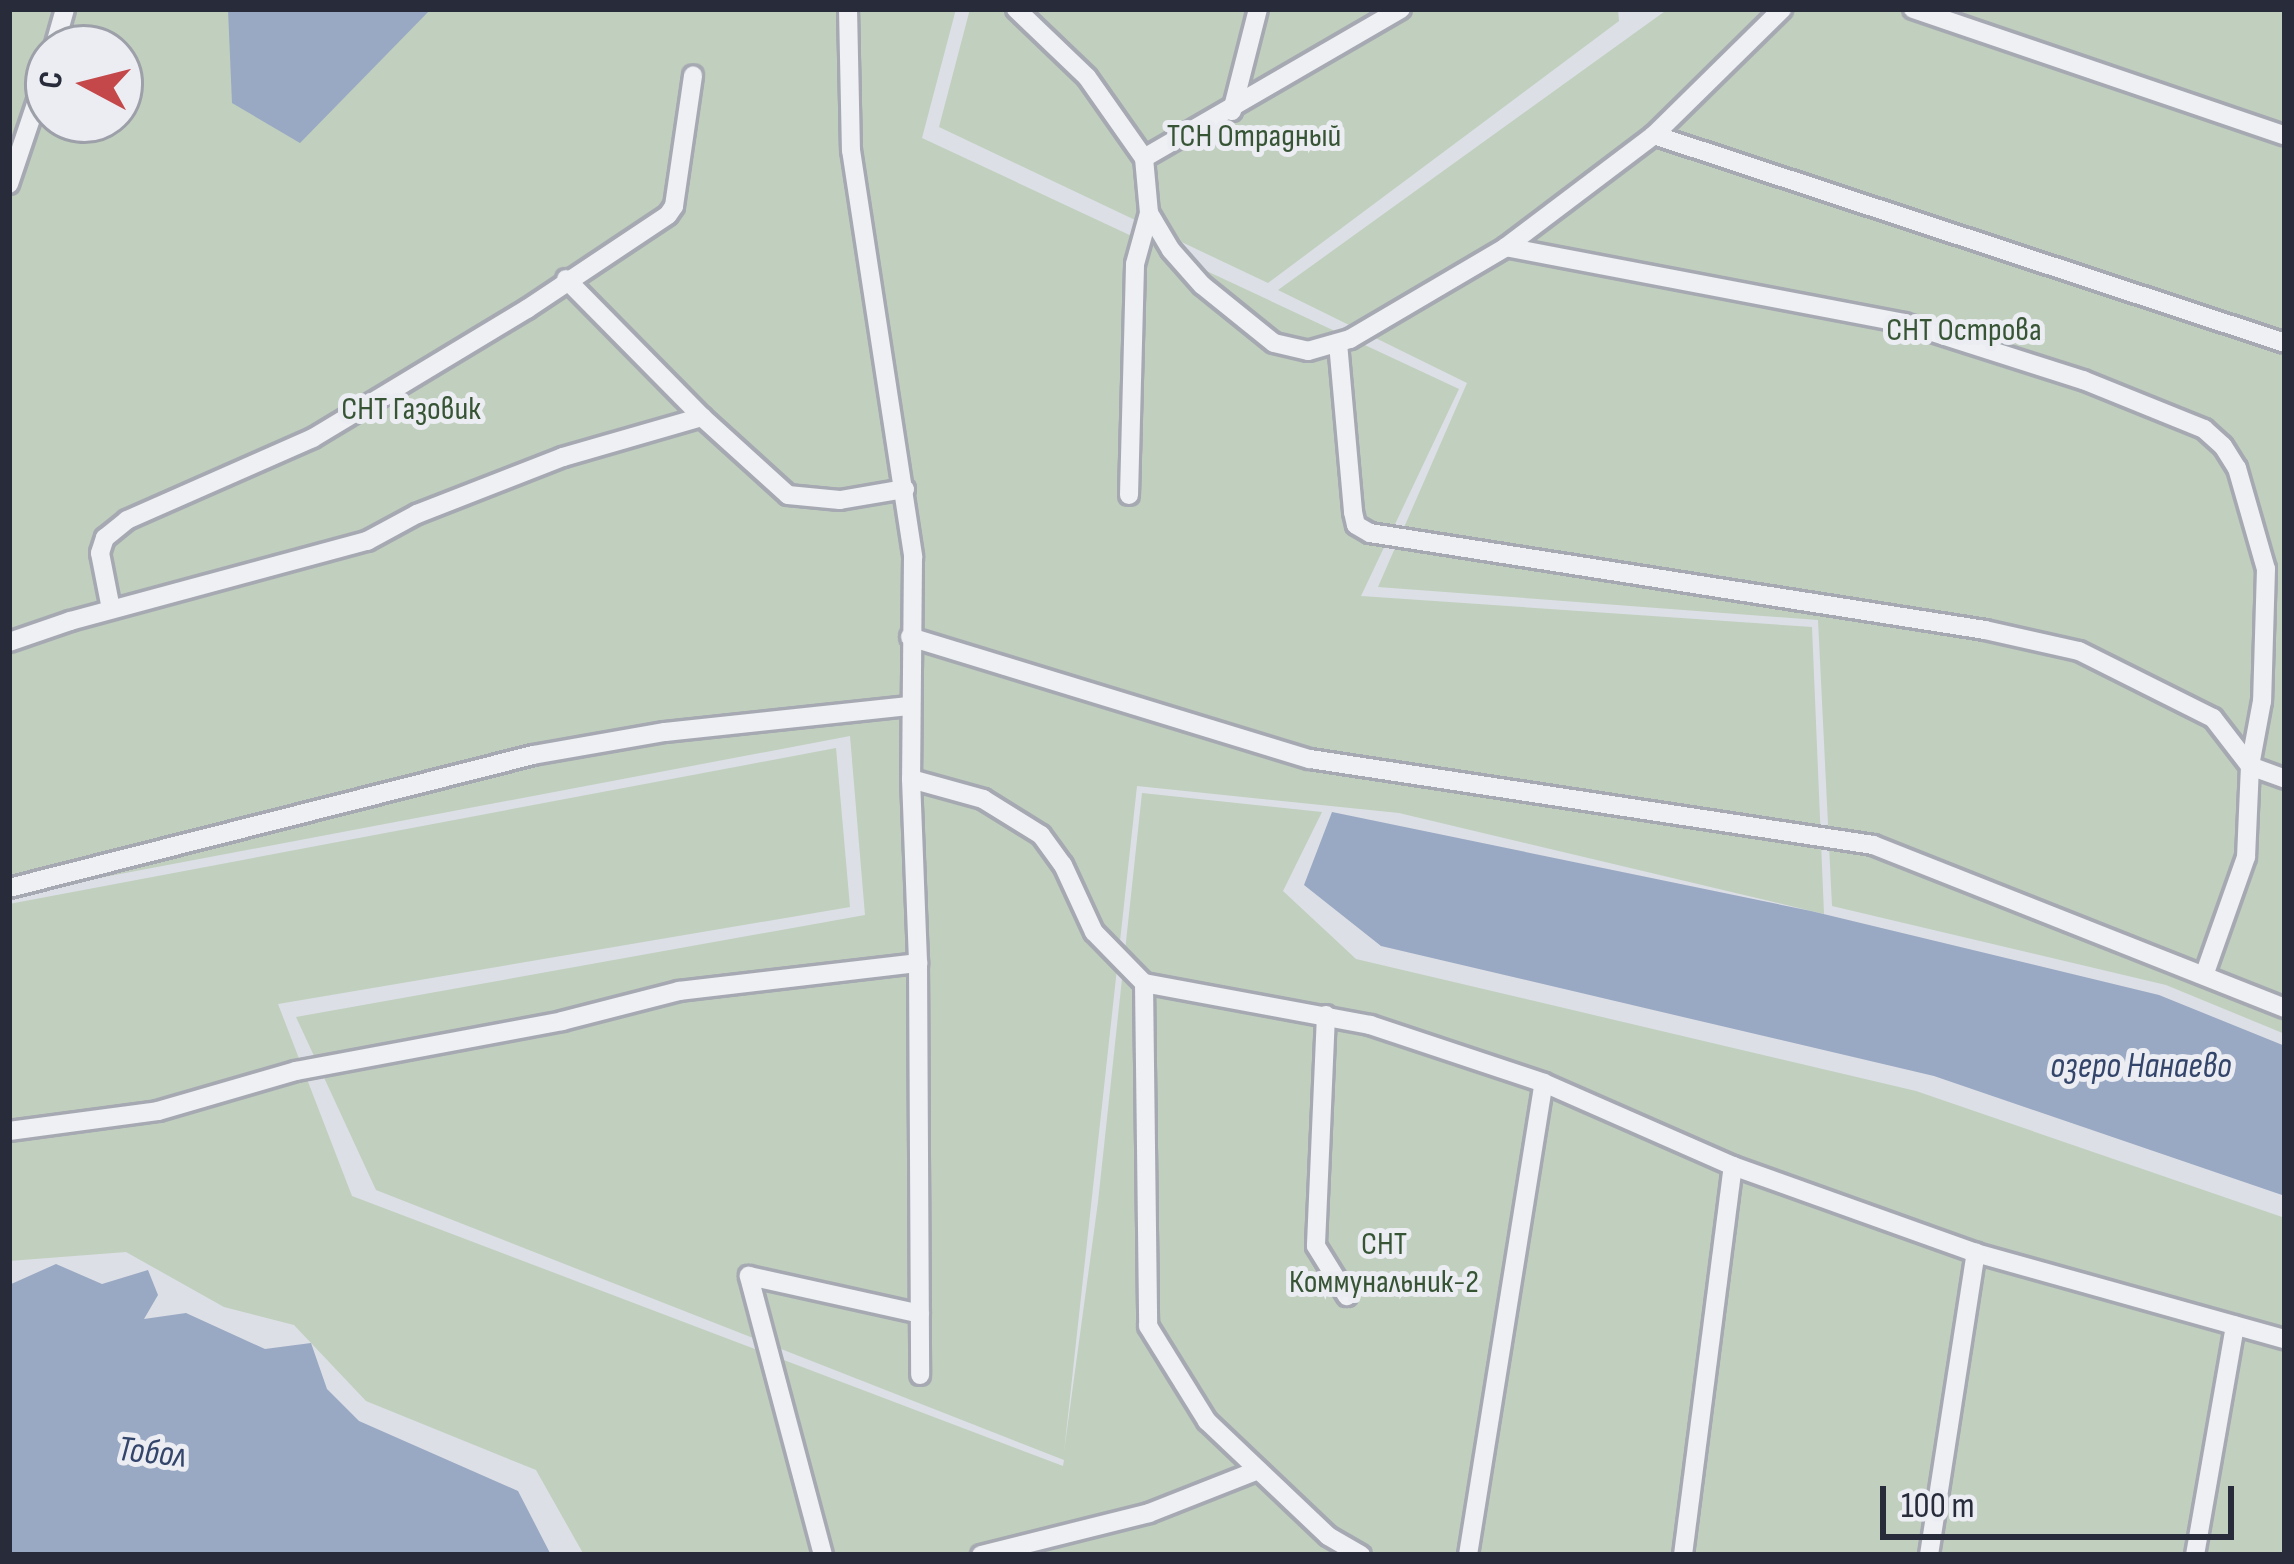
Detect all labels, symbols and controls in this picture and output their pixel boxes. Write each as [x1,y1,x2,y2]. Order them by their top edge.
north arrow [24,24,144,144]
text: С [30,69,72,91]
park label: ТСН Отрадный [1167,117,1341,157]
park label: СНТ Острова [1886,311,2042,351]
park label: СНТ Газовик [341,390,481,430]
water label: озеро Нанаево [2050,1045,2232,1089]
park label: СНТ Коммунальник-2 [1289,1225,1479,1303]
water label: Тобол [116,1428,188,1478]
scale bar [1886,1462,2240,1536]
text: 100 m [1901,1485,1975,1528]

